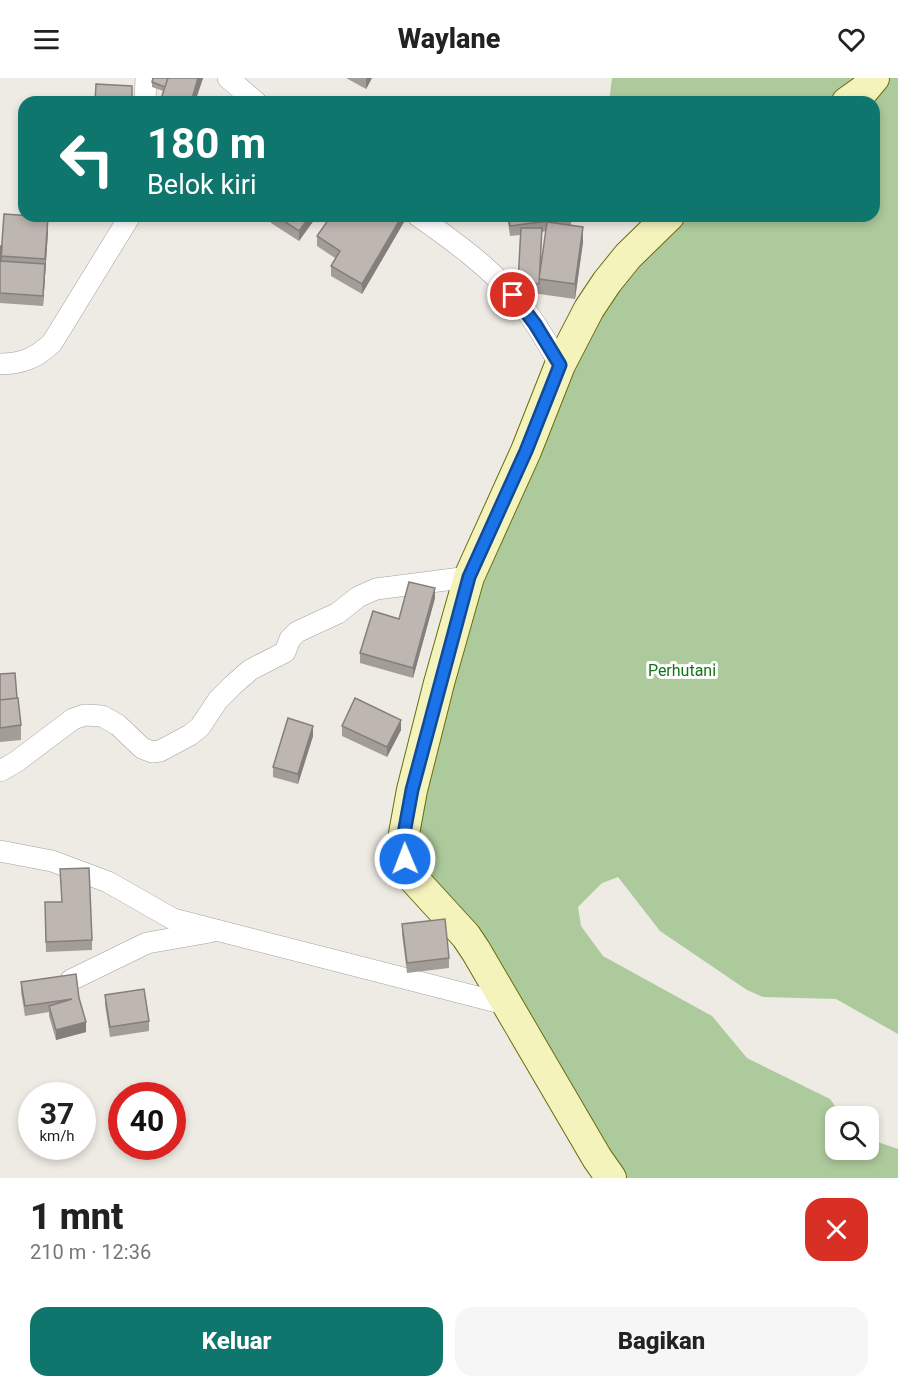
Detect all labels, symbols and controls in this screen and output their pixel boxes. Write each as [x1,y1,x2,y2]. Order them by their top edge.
icon: menu [30,23,63,56]
text: Waylane [398,23,500,55]
icon: heart [835,23,868,56]
text: 180 m [147,119,266,168]
icon: left [48,120,126,198]
text: Belok kiri [147,169,256,201]
pin [487,269,538,320]
icon: arrive [496,278,529,311]
park label: Perhutani [648,661,716,680]
position arrow [373,827,437,891]
speed limit sign: 40 [108,1082,186,1160]
text: 37 [40,1096,74,1131]
map controls [825,1106,879,1160]
button: search [825,1106,879,1160]
text: km/h [39,1127,75,1145]
text: 1 mnt [30,1196,123,1238]
button: close [805,1198,868,1261]
text: 210 m · 12:36 [30,1240,151,1264]
button: Keluar [30,1307,443,1376]
button: Bagikan [455,1307,868,1376]

